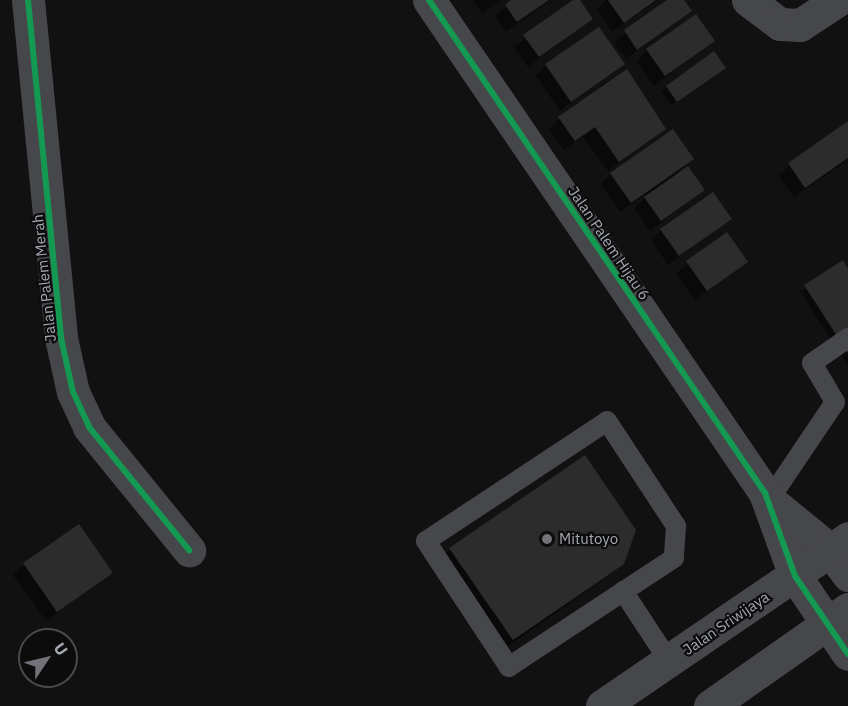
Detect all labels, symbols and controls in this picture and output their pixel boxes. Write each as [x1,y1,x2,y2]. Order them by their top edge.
street label: Jalan Palem Hijau 6 [564,183,654,303]
street label: Jalan Palem Merah [28,213,60,343]
place label: Mitutoyo [559,530,618,548]
marker: Mitutoyo [540,532,554,546]
street label: Jalan Sriwijaya [680,588,772,658]
north arrow [18,628,78,688]
text: U [50,639,72,659]

